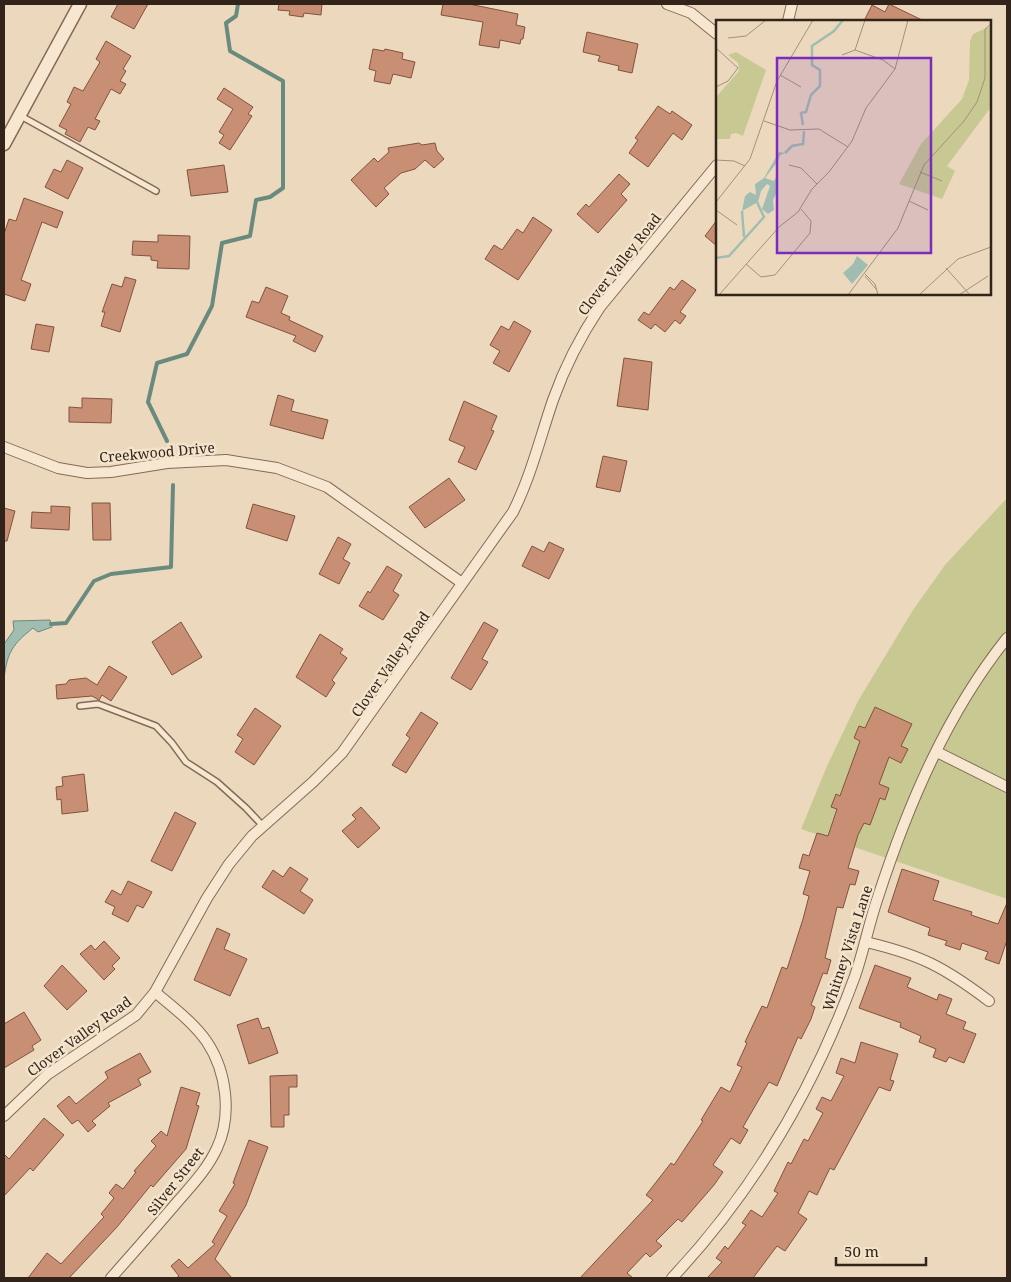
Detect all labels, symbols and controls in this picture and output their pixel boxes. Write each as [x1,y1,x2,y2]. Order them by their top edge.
inset map [716,20,991,295]
street label: Clover Valley Road [573,209,665,319]
street label: Creekwood Drive [99,437,215,467]
street label: Clover Valley Road [346,607,434,721]
street label: Whitney Vista Lane [818,883,876,1013]
street label: Clover Valley Road [23,991,135,1080]
street label: Silver Street [142,1143,208,1219]
scale bar [836,1234,926,1266]
text: 50 m [844,1241,879,1261]

